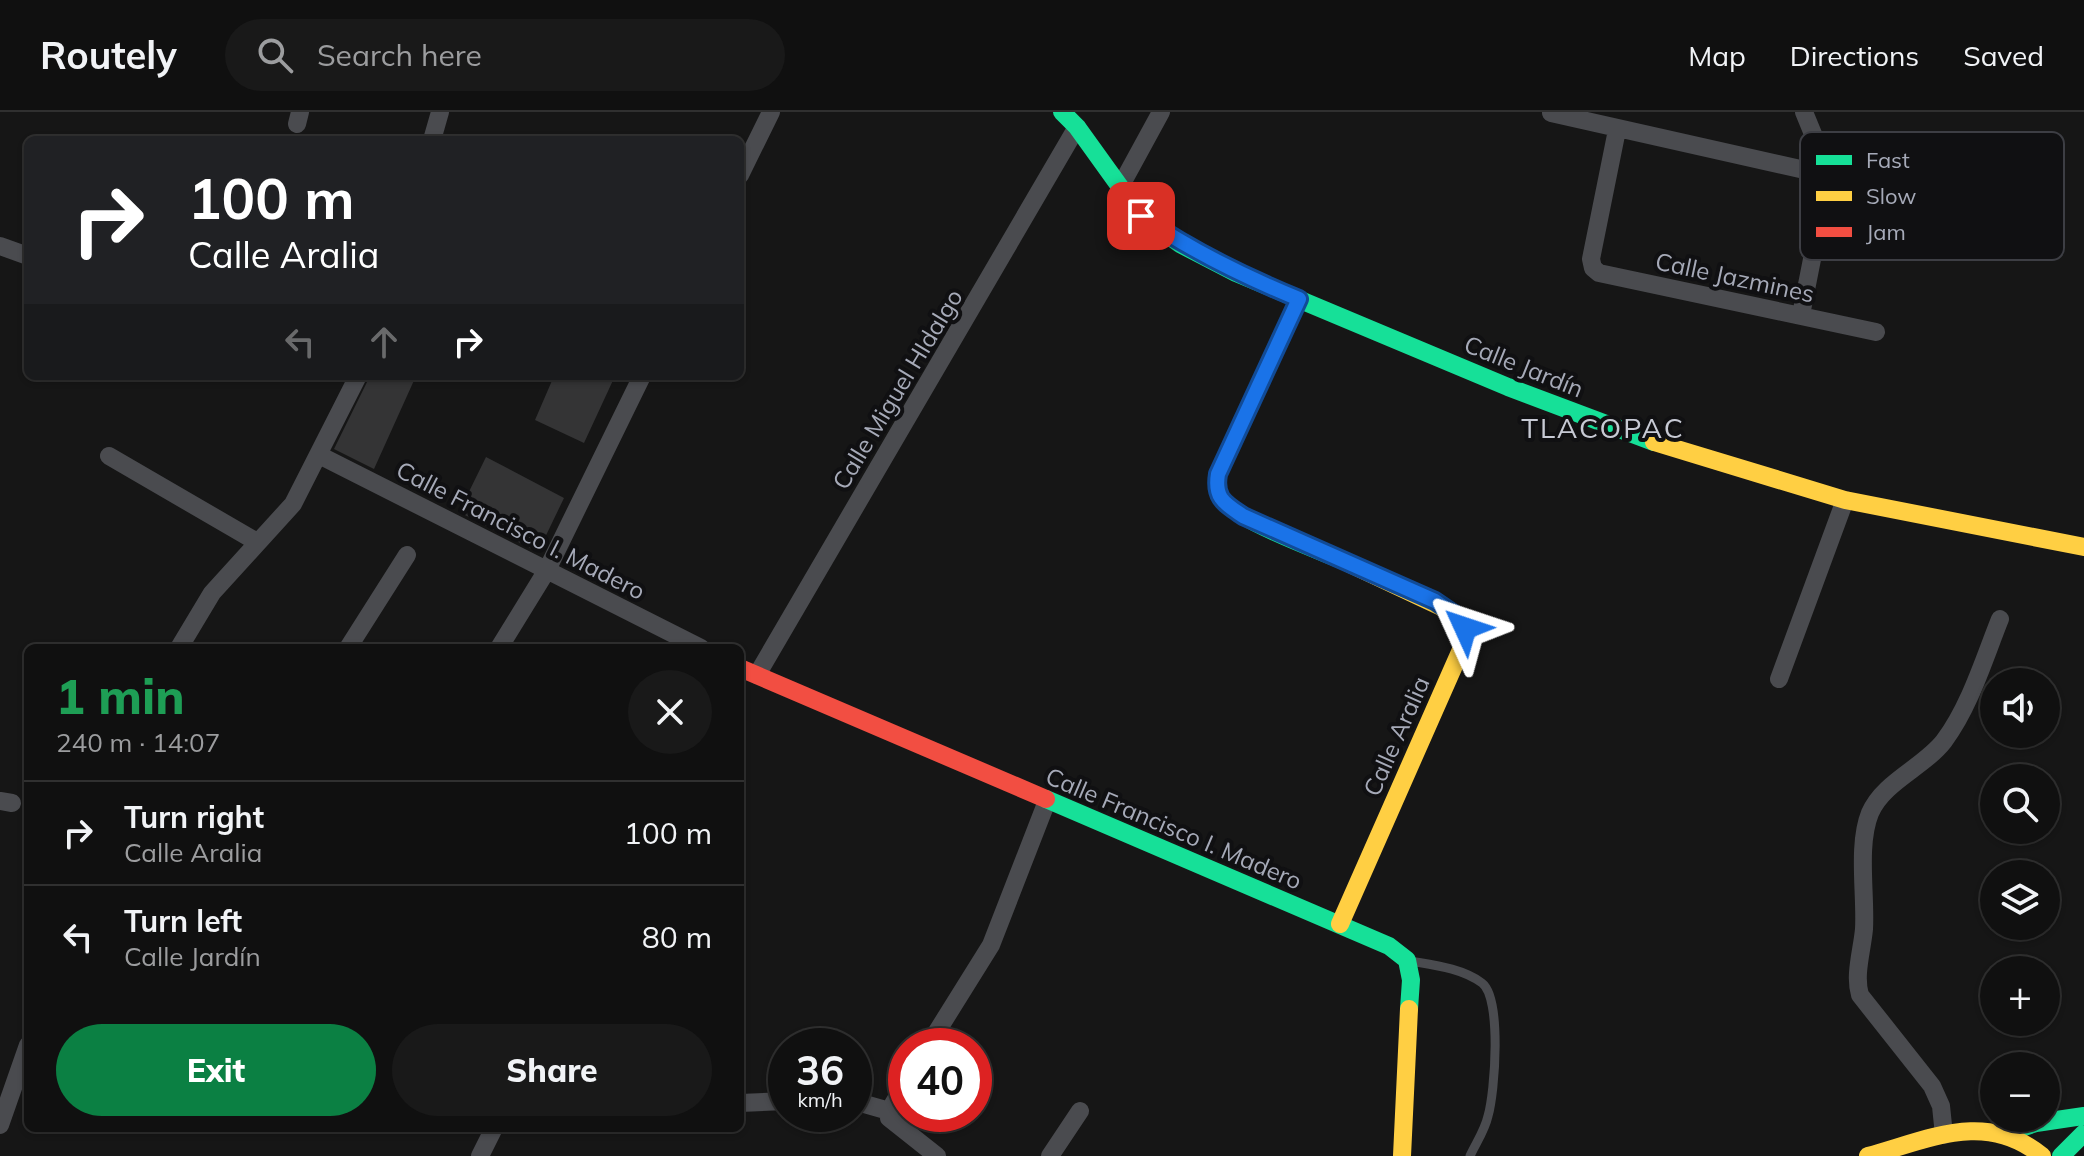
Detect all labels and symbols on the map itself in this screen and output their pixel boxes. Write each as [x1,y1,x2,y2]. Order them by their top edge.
legend [1800,132,2064,260]
text: Fast [1866,146,1910,174]
pin [1107,182,1175,250]
text: Slow [1866,182,1916,210]
text: Jam [1866,218,1906,246]
street label: Calle Jazmines [1653,246,1817,308]
street label: Calle Miguel HIdalgo [825,284,969,494]
street label: Calle Jardín [1460,328,1588,404]
district label: TLACOPAC [1521,410,1685,445]
street label: Calle Francisco I. Madero [392,454,650,606]
position arrow [1423,586,1507,670]
street label: Calle Aralia [1356,672,1436,800]
street label: Calle Francisco I. Madero [1041,760,1307,896]
speed limit sign: 40 [888,1028,992,1132]

